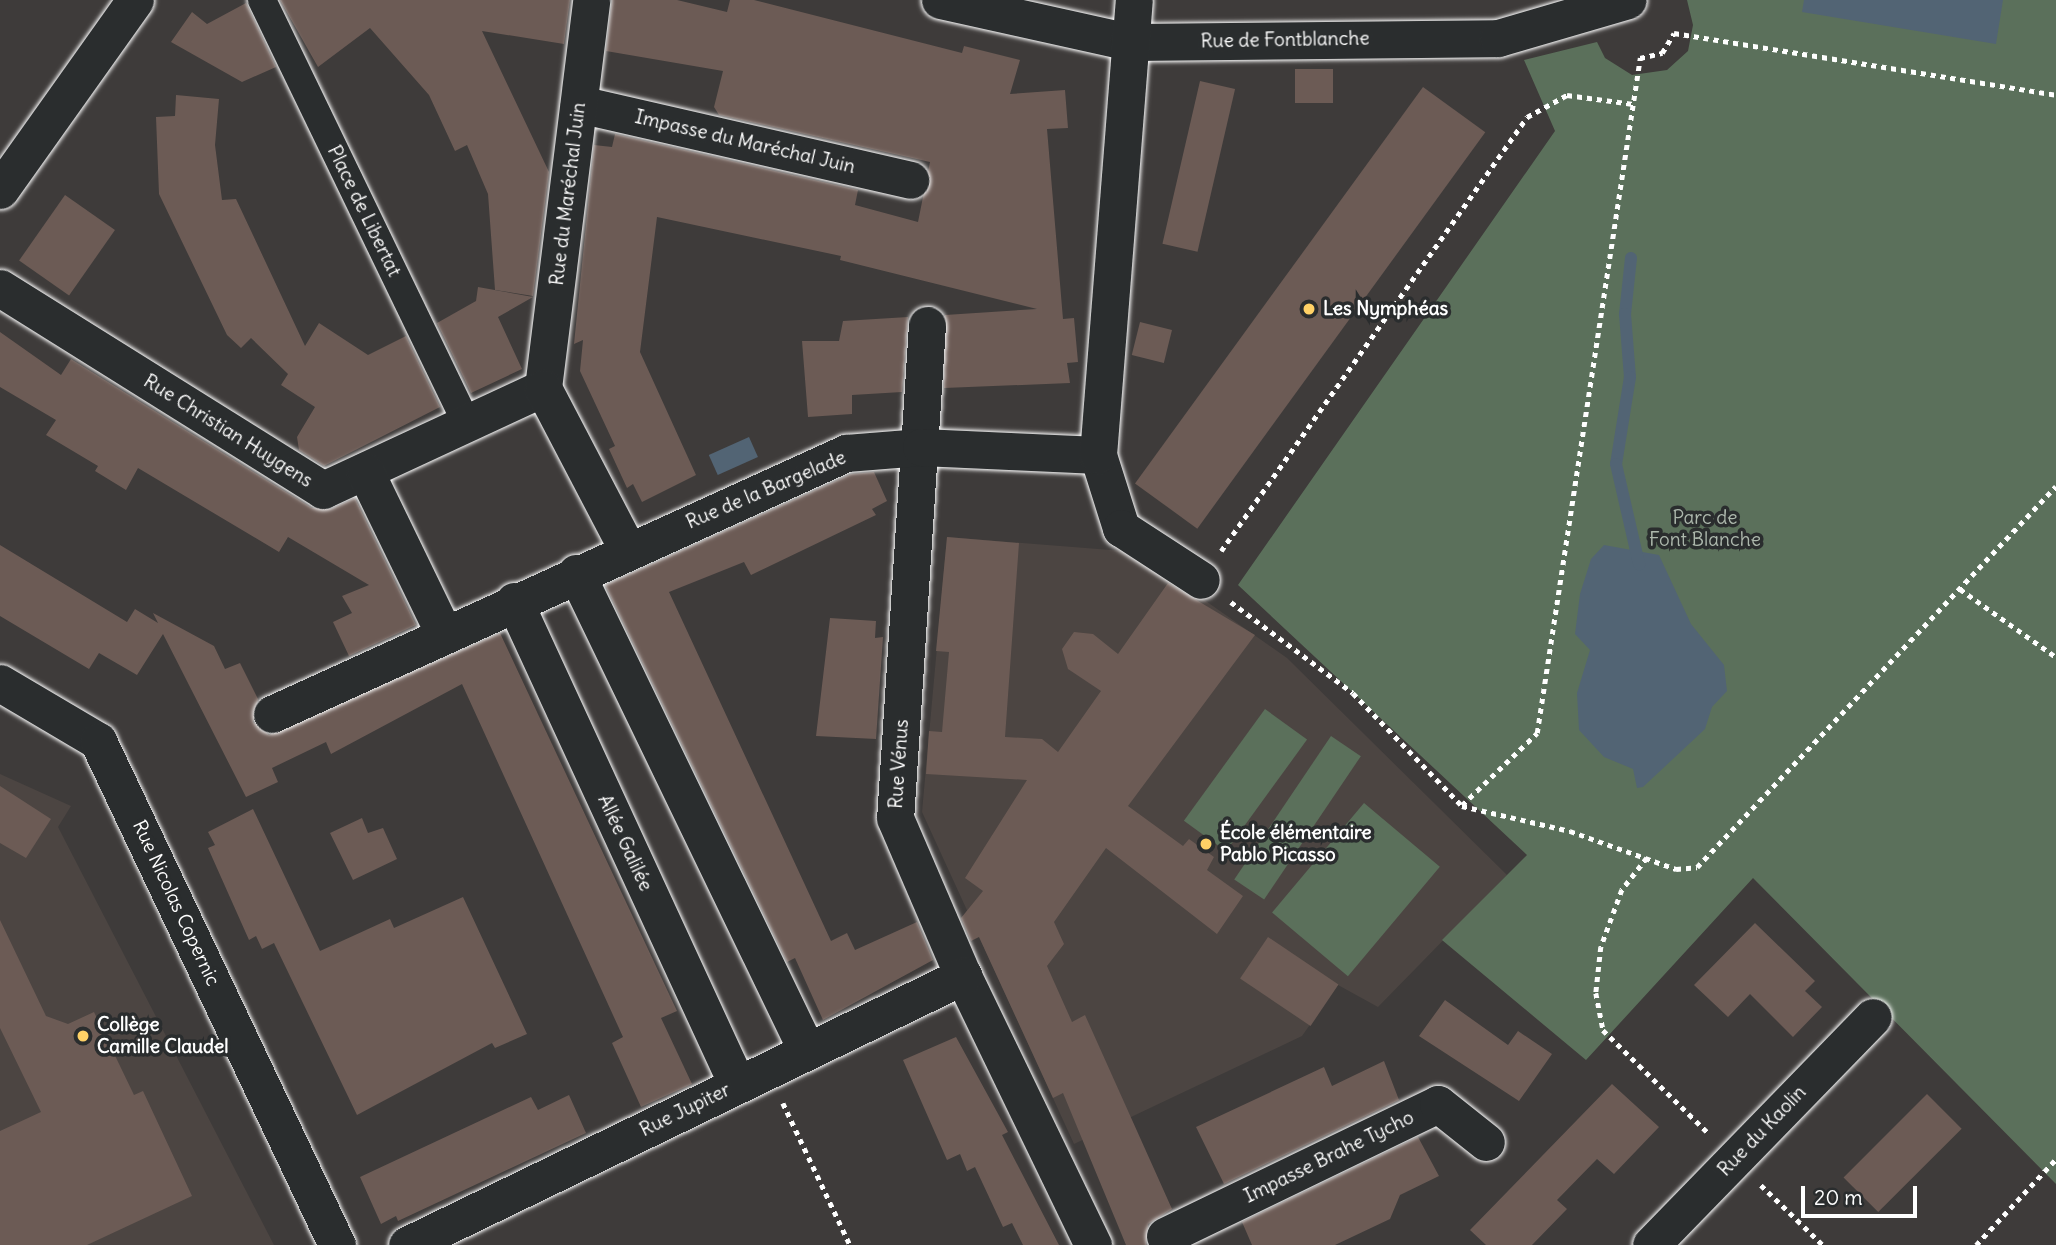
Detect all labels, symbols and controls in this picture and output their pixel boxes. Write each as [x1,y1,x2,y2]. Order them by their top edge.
street label: Rue de Fontblanche [1200,27,1370,53]
street label: Rue du Maréchal Juin [545,101,591,287]
street label: Impasse du Maréchal Juin [633,106,857,178]
street label: Place de Libertat [322,142,406,280]
place label: Les Nymphéas [1323,298,1448,320]
marker: Les Nymphéas [1301,301,1317,317]
street label: Rue Christian Huygens [139,370,317,492]
street label: Rue de la Bargelade [683,446,849,534]
park label: Parc de Font Blanche [1649,507,1761,551]
street label: Rue Vénus [884,718,914,810]
street label: Allée Galilée [593,791,657,895]
street label: Rue Nicolas Copernic [128,817,224,989]
place label: École élémentaire Pablo Picasso [1220,822,1371,866]
marker: École élémentaire Pablo Picasso [1198,836,1214,852]
place label: Collège Camille Claudel [97,1014,228,1058]
marker: Collège Camille Claudel [75,1028,91,1044]
street label: Rue Jupiter [636,1078,734,1142]
street label: Rue du Kaolin [1713,1081,1811,1181]
street label: Impasse Brahe Tycho [1240,1106,1418,1208]
scale bar [1804,1172,1920,1216]
text: 20 m [1814,1184,1863,1211]

